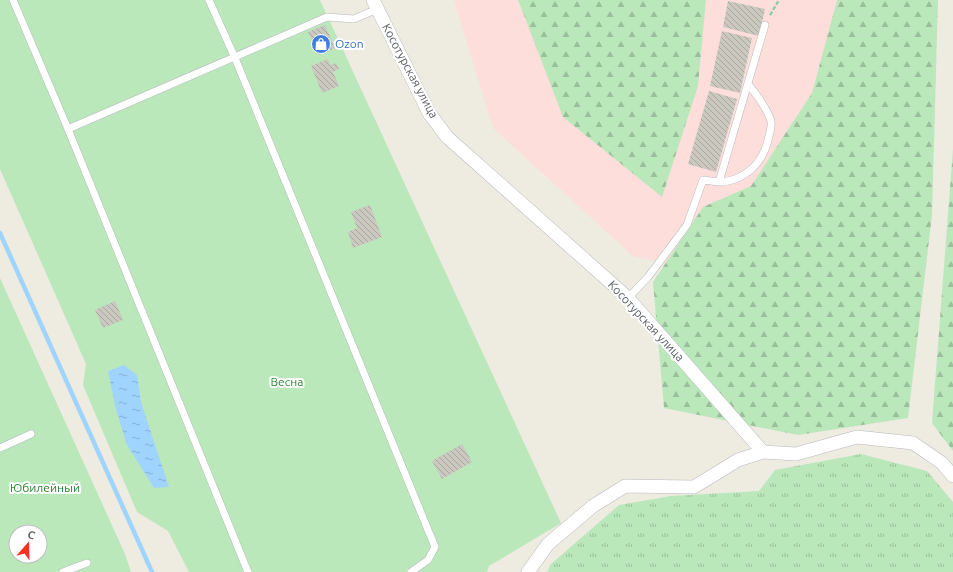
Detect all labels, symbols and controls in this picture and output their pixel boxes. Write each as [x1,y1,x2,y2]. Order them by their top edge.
street label: Косотурская улица [380,21,441,120]
shop icon: Ozon [310,33,332,55]
place label: Ozon [335,37,364,50]
street label: Косотурская улица [606,278,687,364]
park label: Весна [270,375,304,388]
park label: Юбилейный [10,481,80,494]
north arrow [8,524,48,564]
text: С [26,528,37,541]

